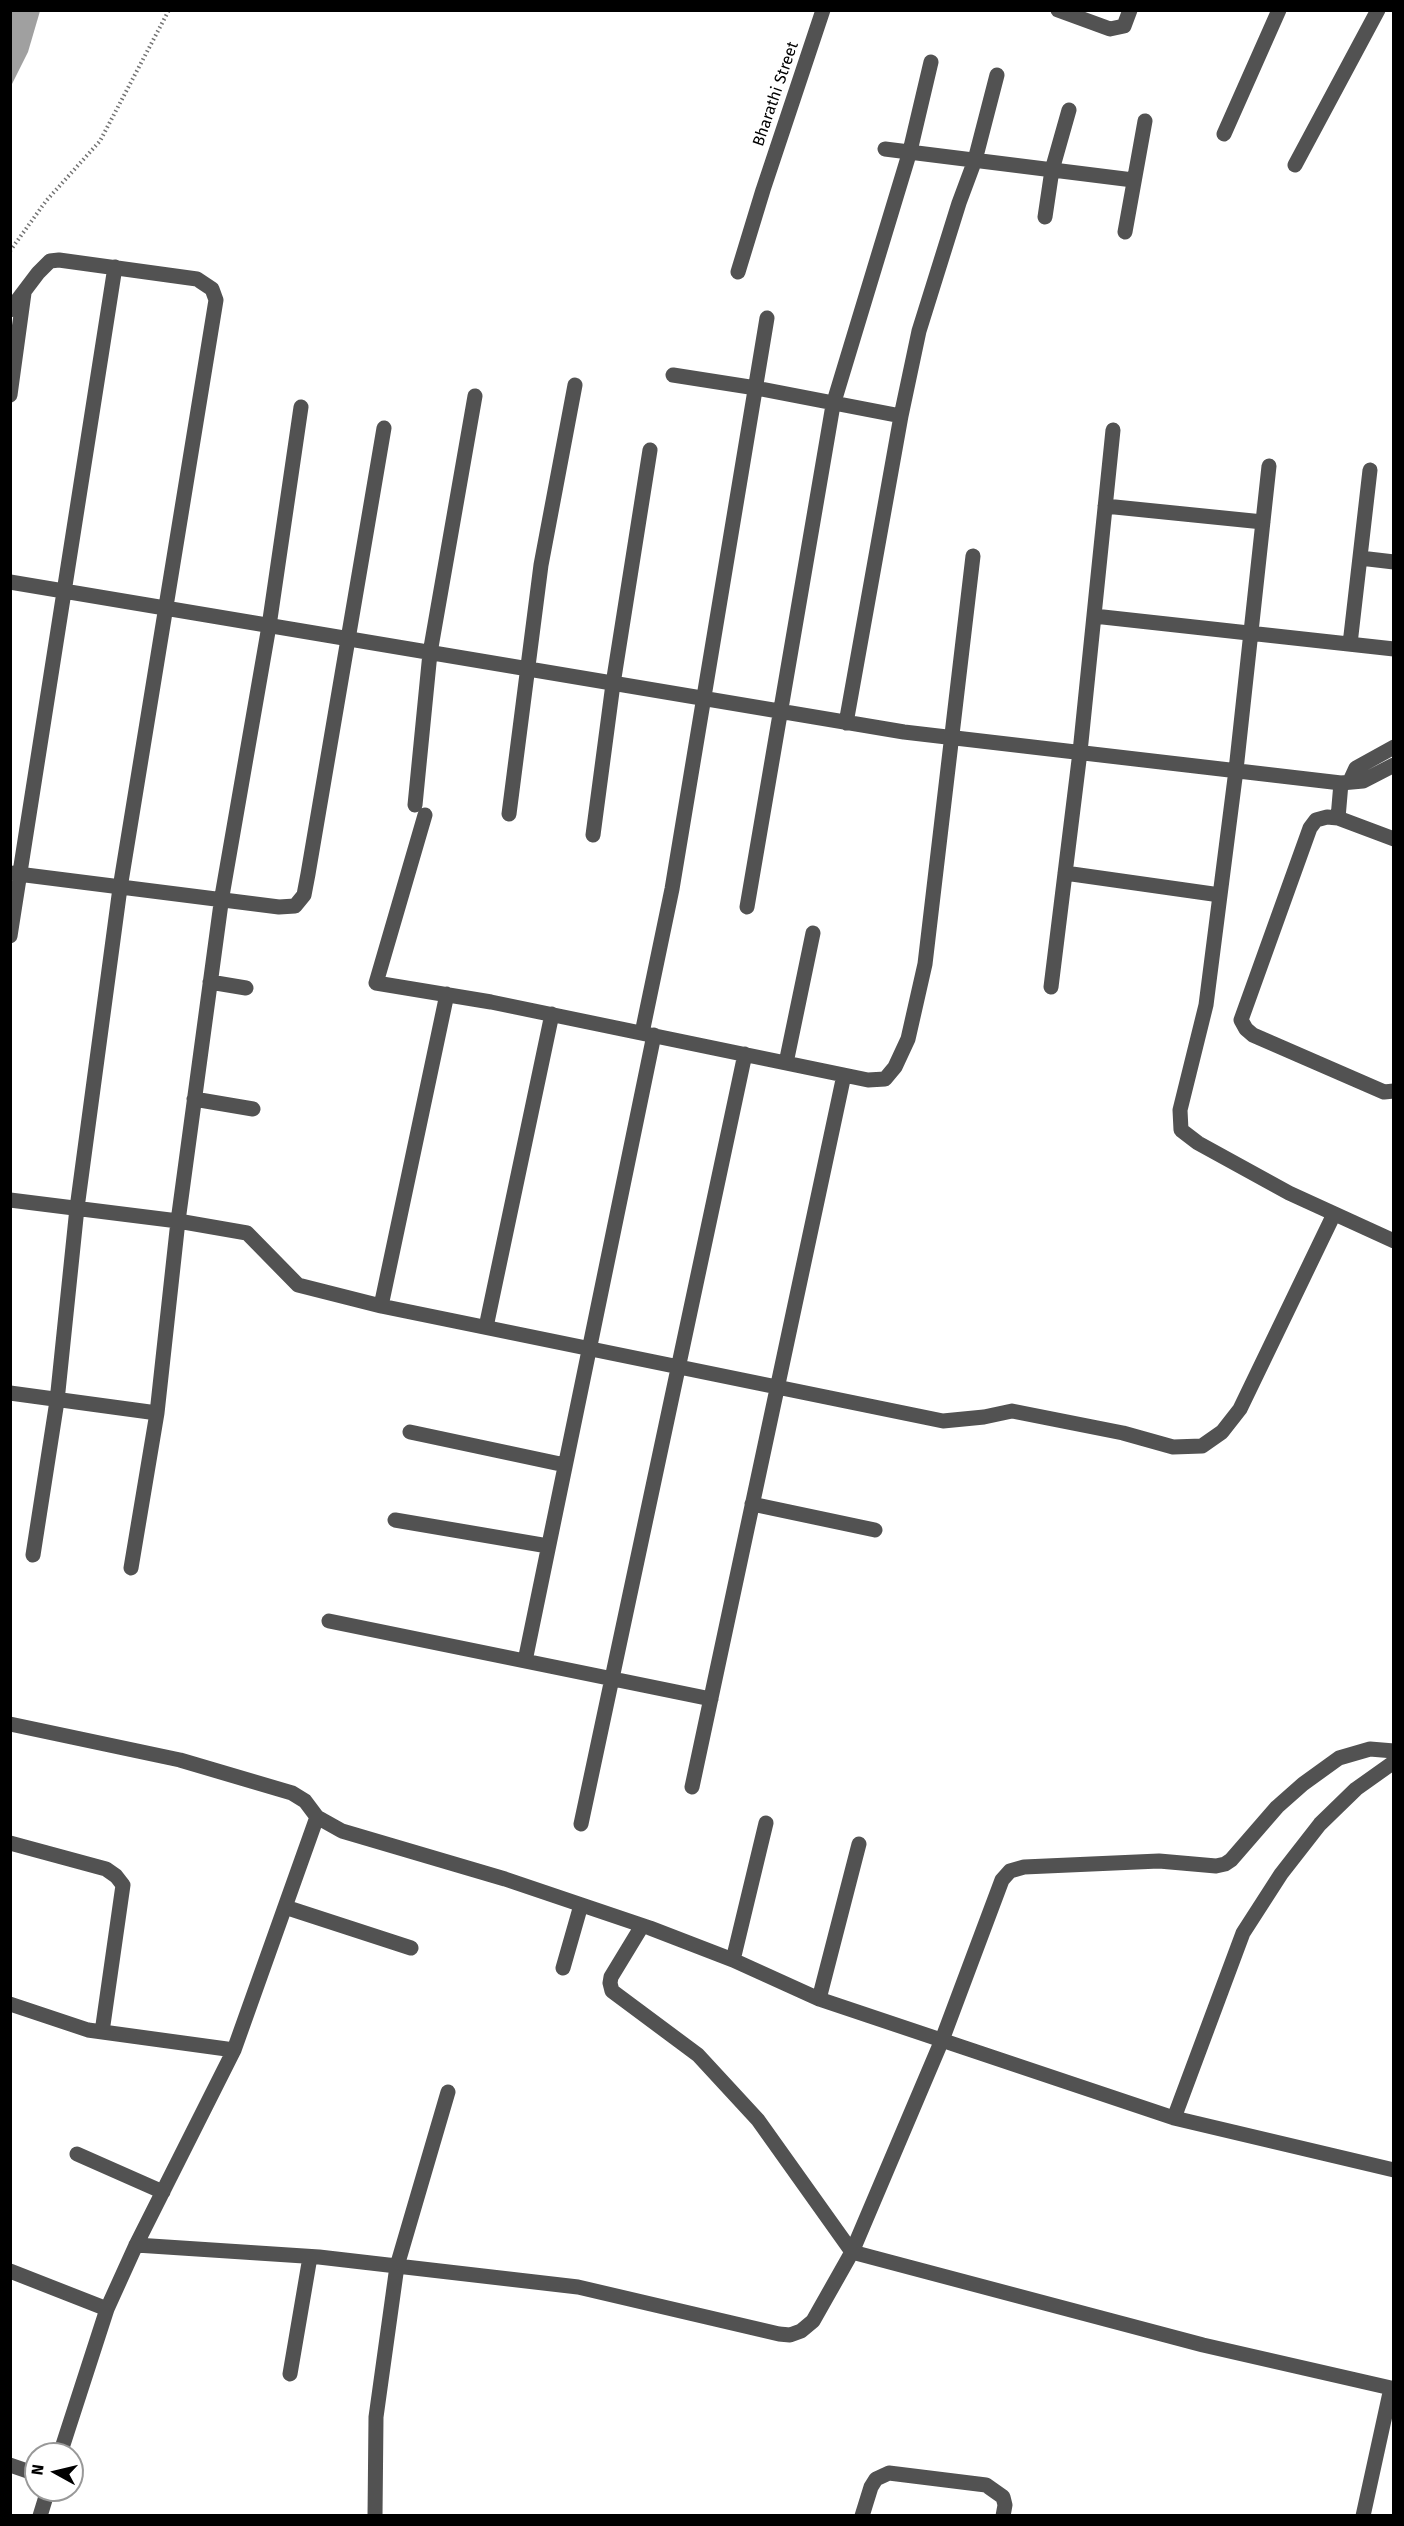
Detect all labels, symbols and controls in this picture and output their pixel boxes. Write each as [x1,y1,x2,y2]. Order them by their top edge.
street label: Bharathi Street [749,39,803,149]
north arrow [24,2442,84,2502]
text: N [28,2463,48,2476]

